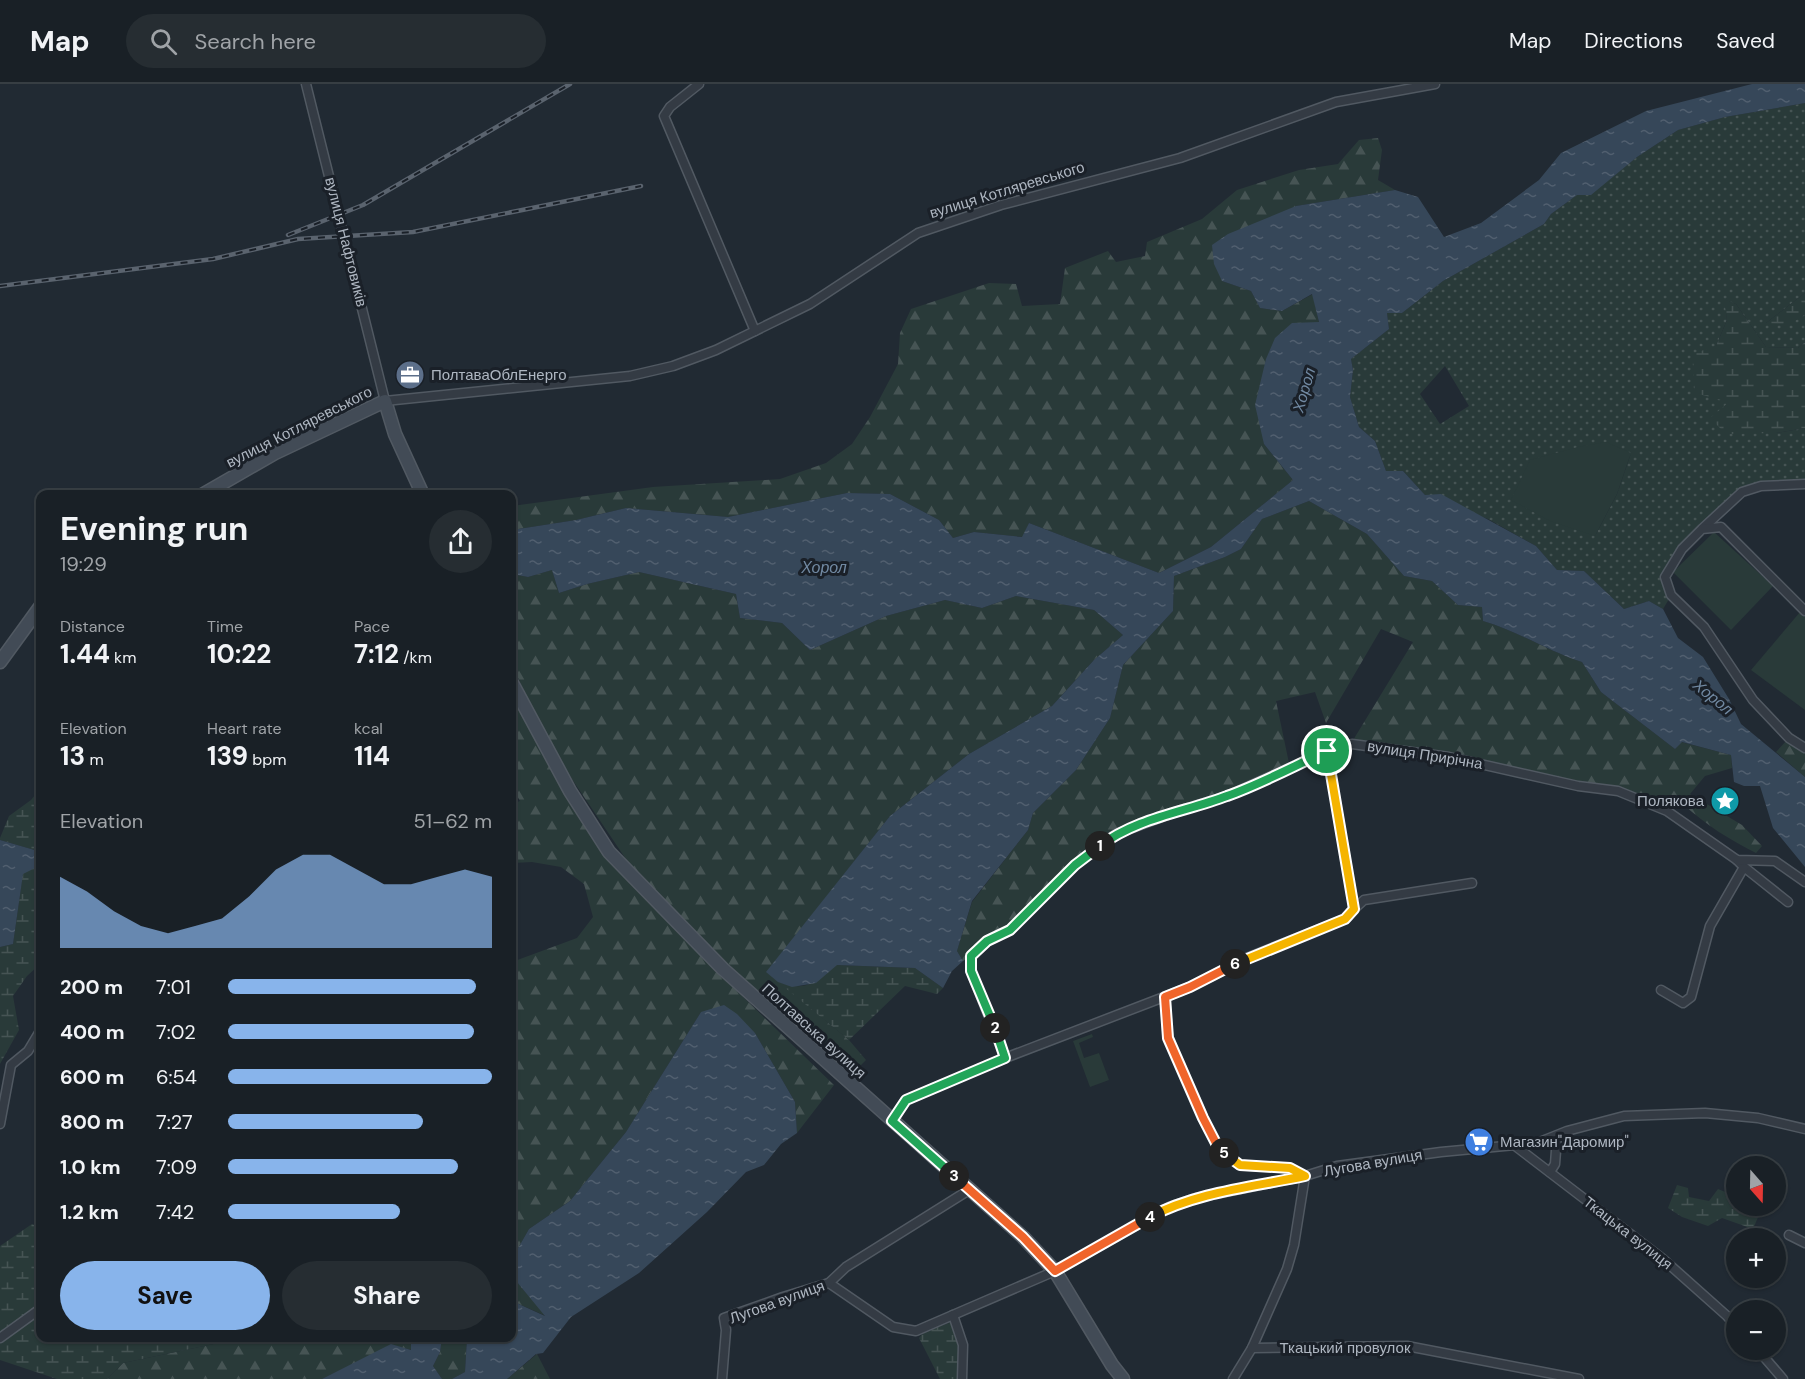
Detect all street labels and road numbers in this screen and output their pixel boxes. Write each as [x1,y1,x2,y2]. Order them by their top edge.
street label: вулиця Котляревського [927,157,1087,223]
street label: вулиця Нафтовиків [320,175,372,309]
street label: вулиця Котляревського [223,382,375,472]
street label: вулиця Прирічна [1366,736,1485,774]
street label: Полтавська вулиця [758,979,870,1083]
street label: Лугова вулиця [1322,1144,1424,1182]
street label: Ткацька вулиця [1579,1192,1677,1274]
street label: Лугова вулиця [727,1276,827,1328]
street label: Ткацький провулок [1280,1338,1411,1358]

